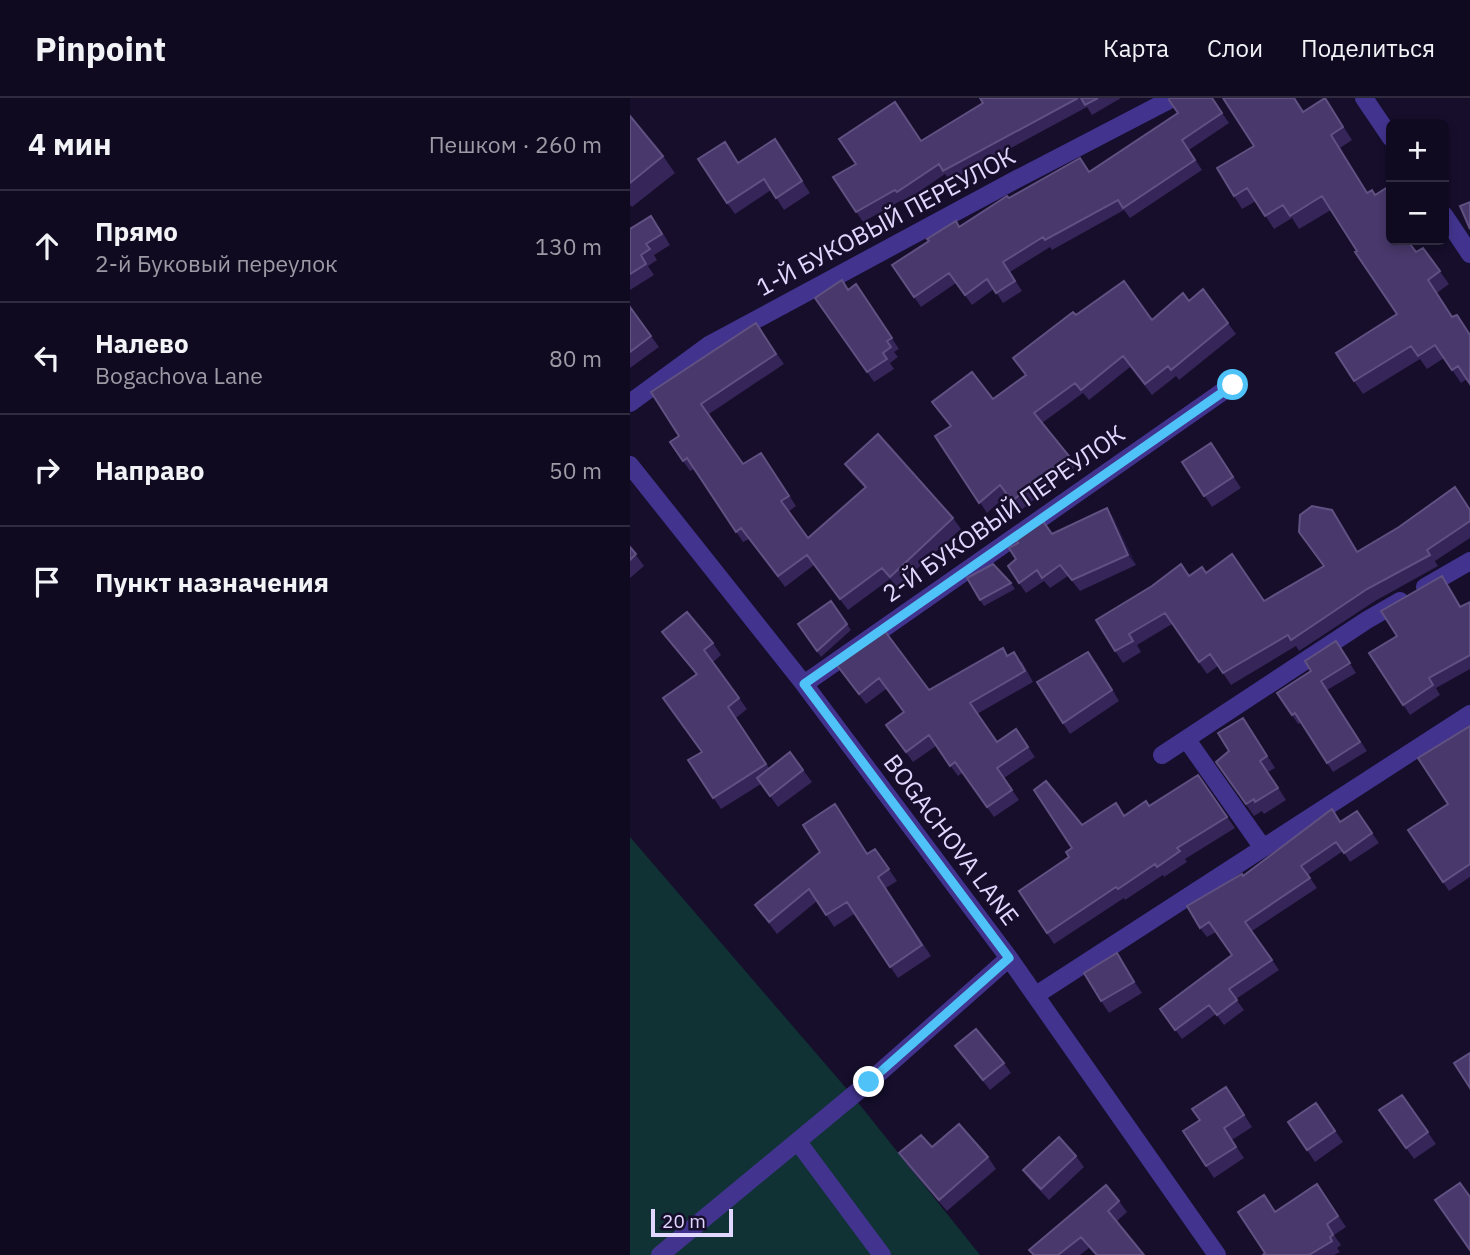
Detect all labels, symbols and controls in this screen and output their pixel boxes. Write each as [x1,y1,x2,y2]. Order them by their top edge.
text: Pinpoint [35,27,166,70]
text: Карта [1103,32,1169,64]
text: Слои [1207,32,1263,64]
text: Поделиться [1301,32,1435,64]
map controls [1386,119,1449,245]
button: + [1386,119,1449,182]
text: 4 мин [28,124,112,163]
text: Пешком · 260 m [429,129,602,159]
street label: 1-Й БУКОВЫЙ ПЕРЕУЛОК [751,139,1021,303]
button: − [1386,182,1449,245]
text: Прямо [95,214,178,248]
icon: ahead [28,227,66,265]
text: 130 m [535,231,602,261]
text: 2-й Буковый переулок [95,248,338,278]
text: Налево [95,326,189,360]
icon: left [28,339,66,377]
text: 80 m [549,343,602,373]
text: Bogachova Lane [95,360,263,390]
route start [1217,369,1248,400]
street label: 2-Й БУКОВЫЙ ПЕРЕУЛОК [876,417,1131,609]
icon: right [28,451,66,489]
text: Направо [95,453,204,487]
text: 50 m [549,455,602,485]
icon: arrive [28,563,66,601]
text: Пункт назначения [95,565,329,599]
street label: BOGACHOVA LANE [877,747,1027,931]
route end [853,1066,884,1097]
scale bar [651,1206,733,1238]
text: 20 m [662,1209,706,1233]

